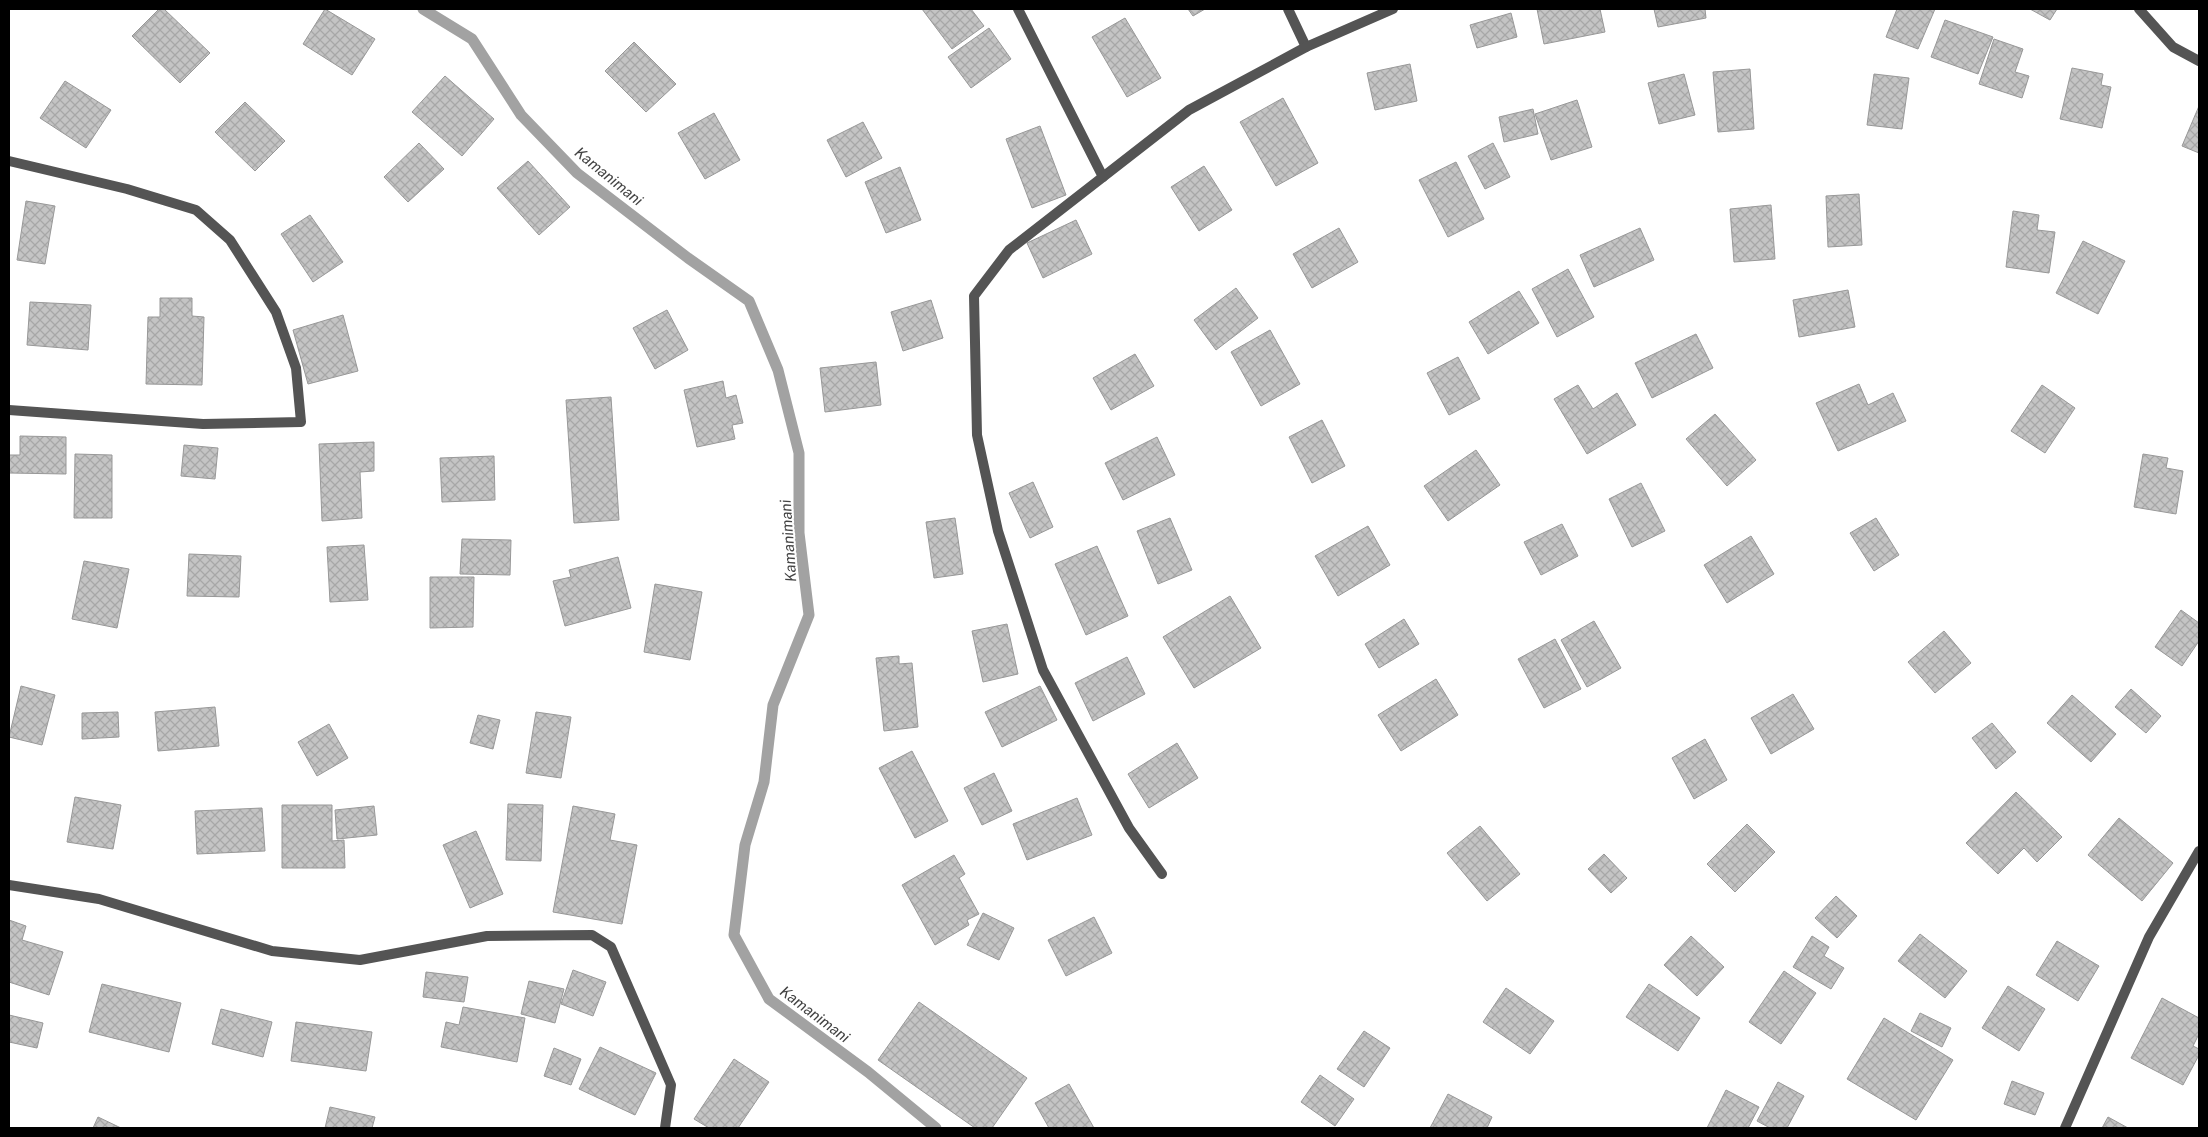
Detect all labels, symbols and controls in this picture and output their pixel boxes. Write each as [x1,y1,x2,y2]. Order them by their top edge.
water label: Kamanimani [572,143,647,209]
water label: Kamanimani [777,499,799,583]
water label: Kamanimani [777,982,853,1046]

